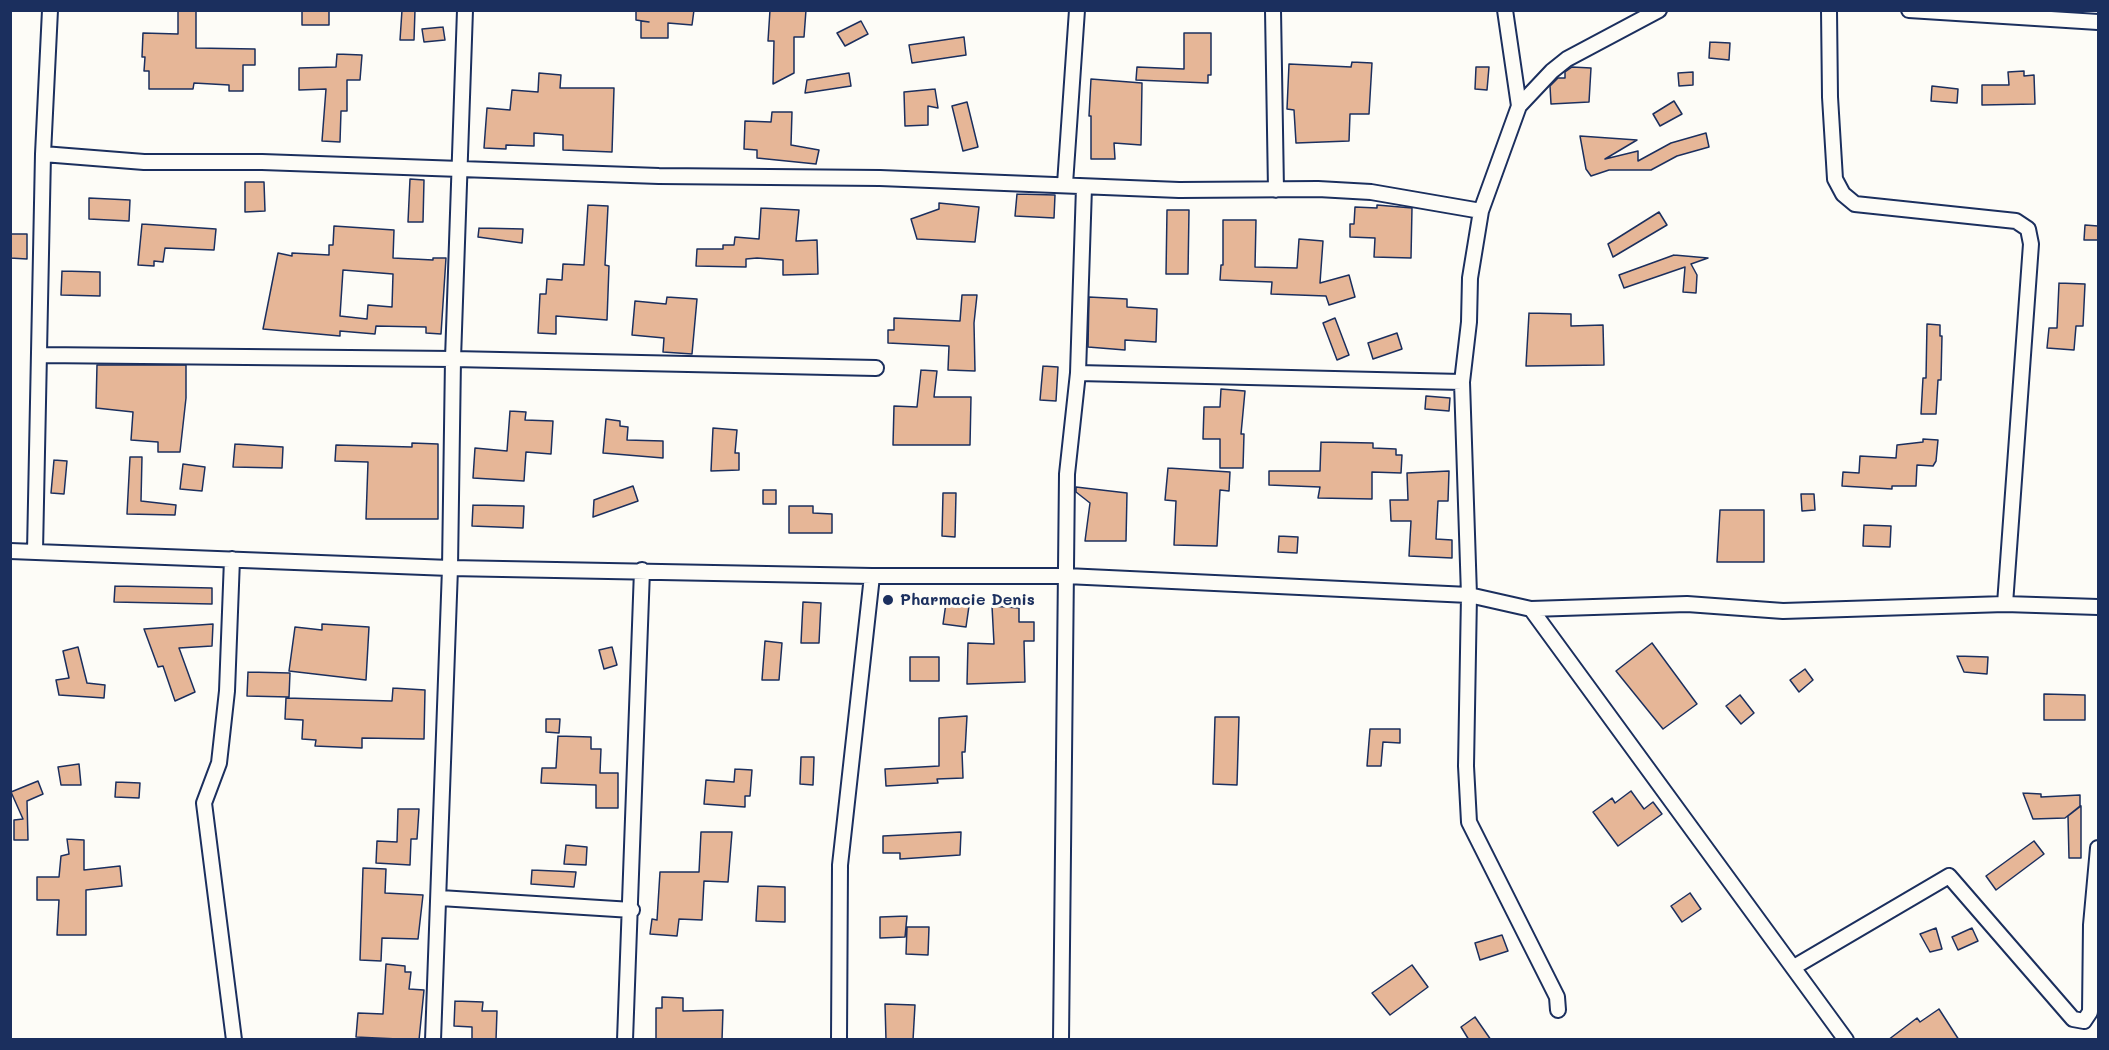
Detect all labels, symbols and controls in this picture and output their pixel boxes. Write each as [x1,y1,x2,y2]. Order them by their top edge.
place label: Pharmacie Denis [900,590,1035,610]
marker: Pharmacie Denis [881,593,895,607]

